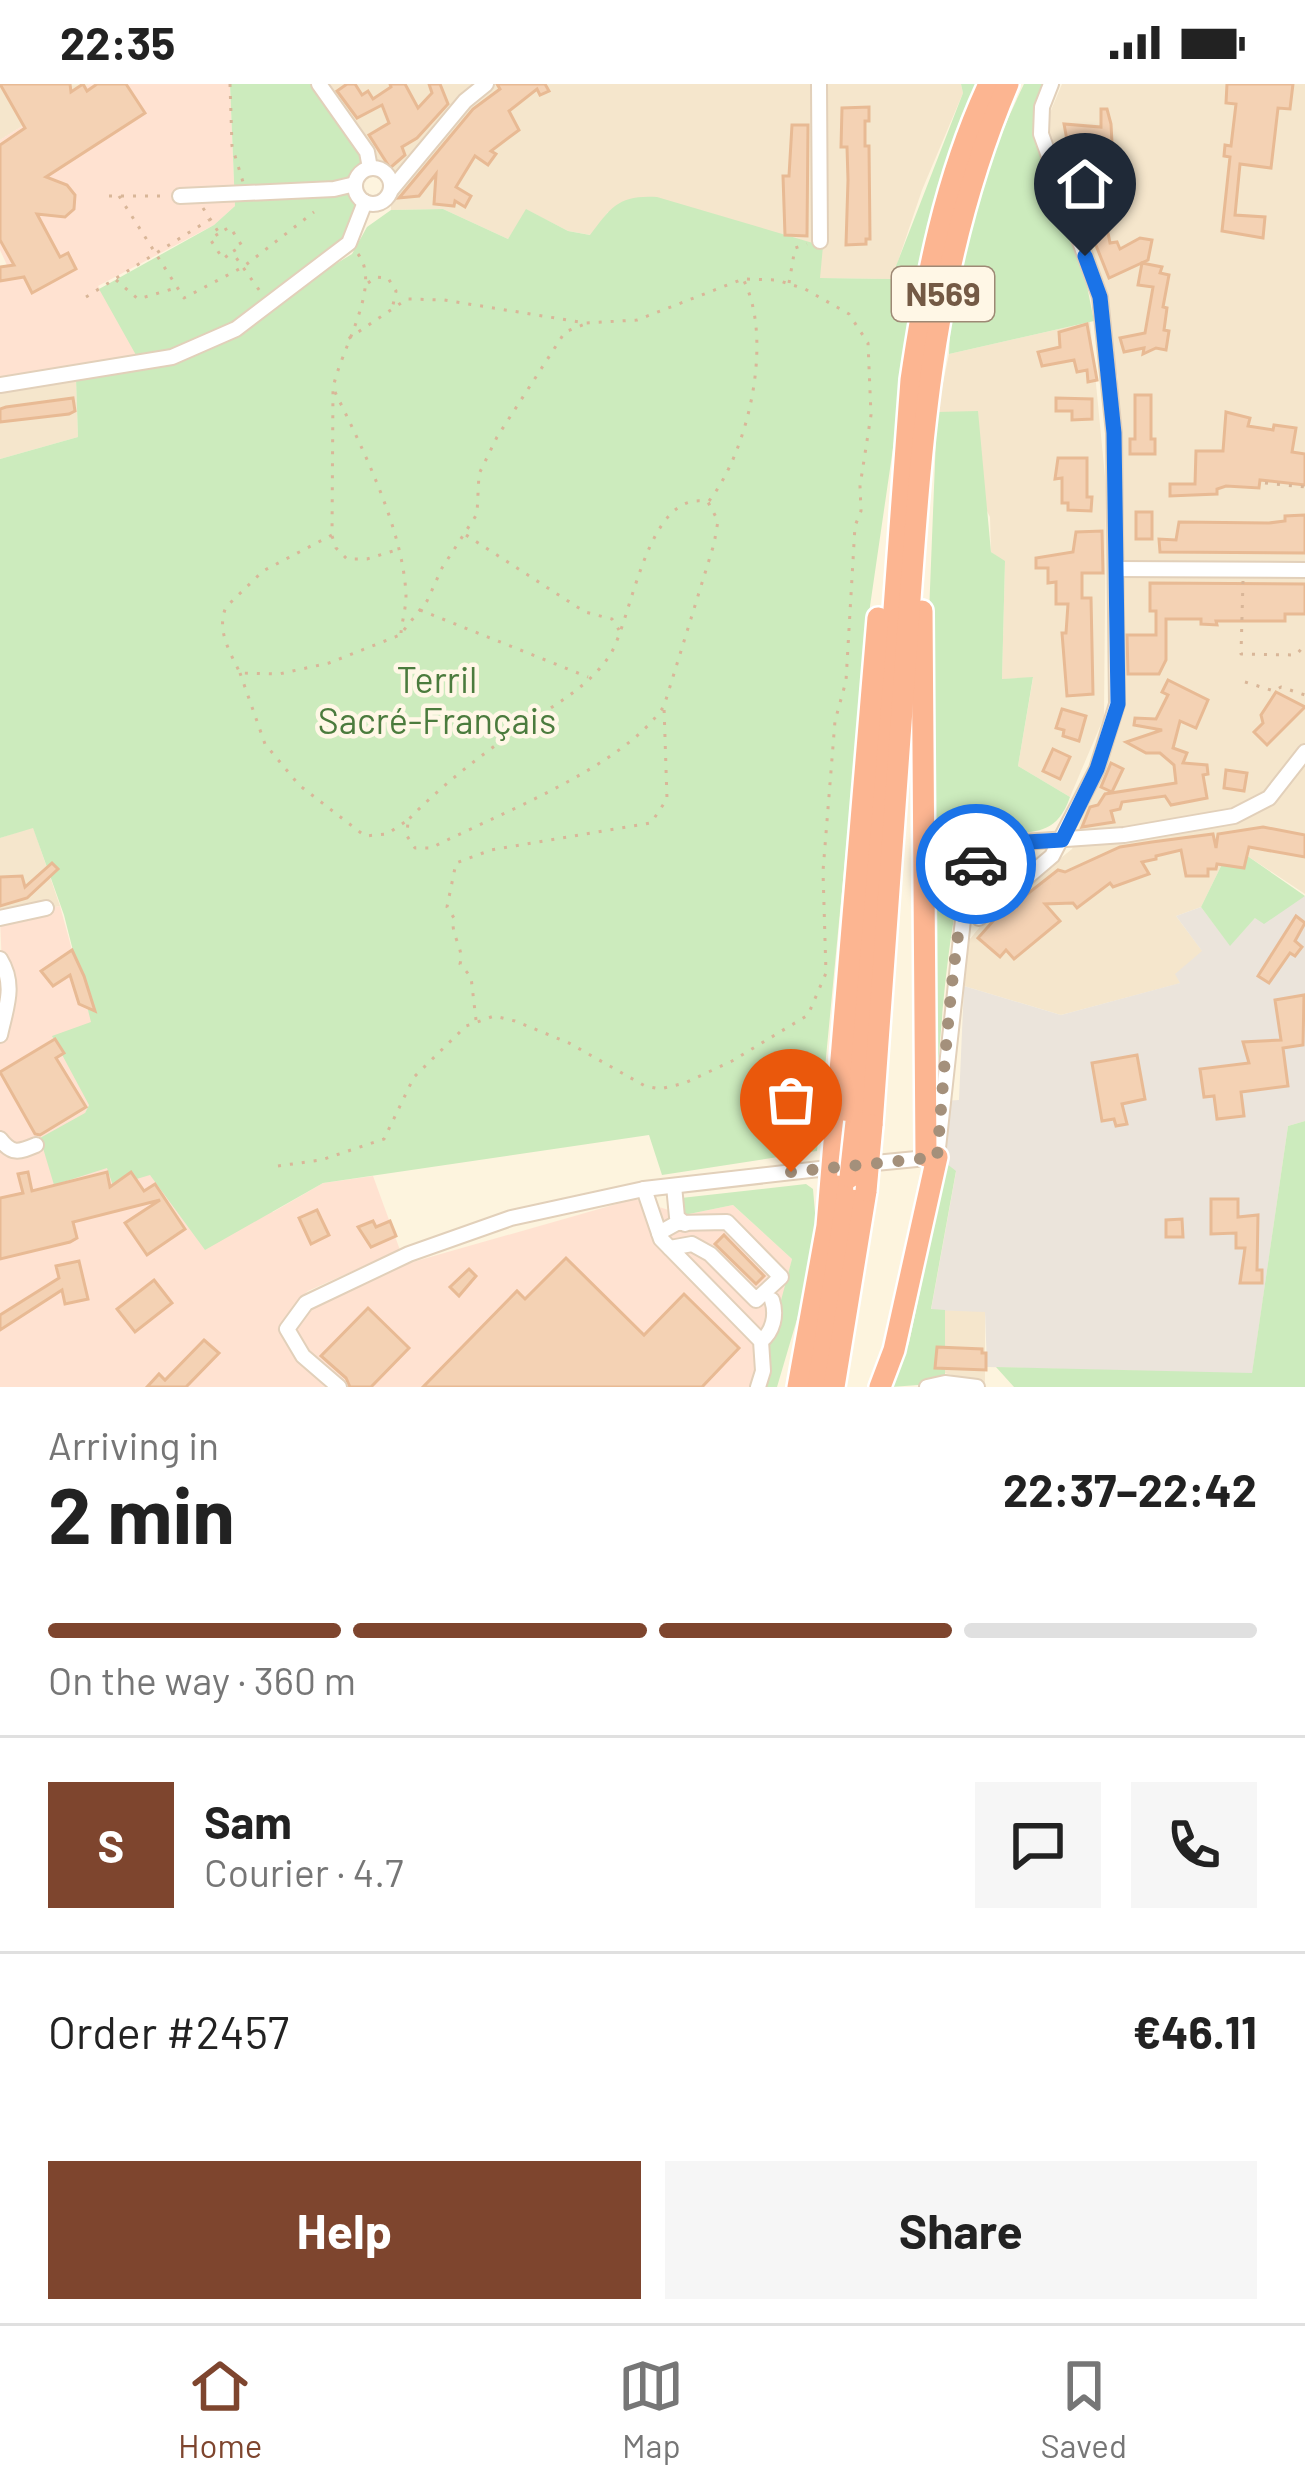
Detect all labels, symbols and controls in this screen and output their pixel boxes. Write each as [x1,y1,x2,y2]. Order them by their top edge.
text: 22:35 [60,15,175,69]
pin [1034,133,1136,256]
icon: home [1052,151,1118,217]
road number: N569 [892,267,994,321]
park label: Terril Sacré-Français [318,657,556,741]
courier [916,804,1036,924]
icon: car [943,831,1009,897]
pin [740,1049,842,1172]
icon: bag [758,1067,824,1133]
text: Arriving in [48,1421,219,1468]
text: 22:37–22:42 [1003,1462,1257,1516]
text: 2 min [48,1466,235,1560]
text: On the way · 360 m [48,1656,356,1703]
button: chat [975,1782,1101,1908]
button: phone [1131,1782,1257,1908]
text: Sam [204,1794,292,1848]
text: S [98,1818,124,1872]
text: Courier · 4.7 [204,1848,404,1895]
text: Order #2457 [48,2004,289,2058]
text: €46.11 [1133,2004,1257,2058]
button: Help [48,2161,641,2299]
button: Share [665,2161,1257,2299]
tab: Home [178,2353,262,2465]
tab: Map [618,2353,684,2465]
tab: Saved [1040,2353,1127,2465]

